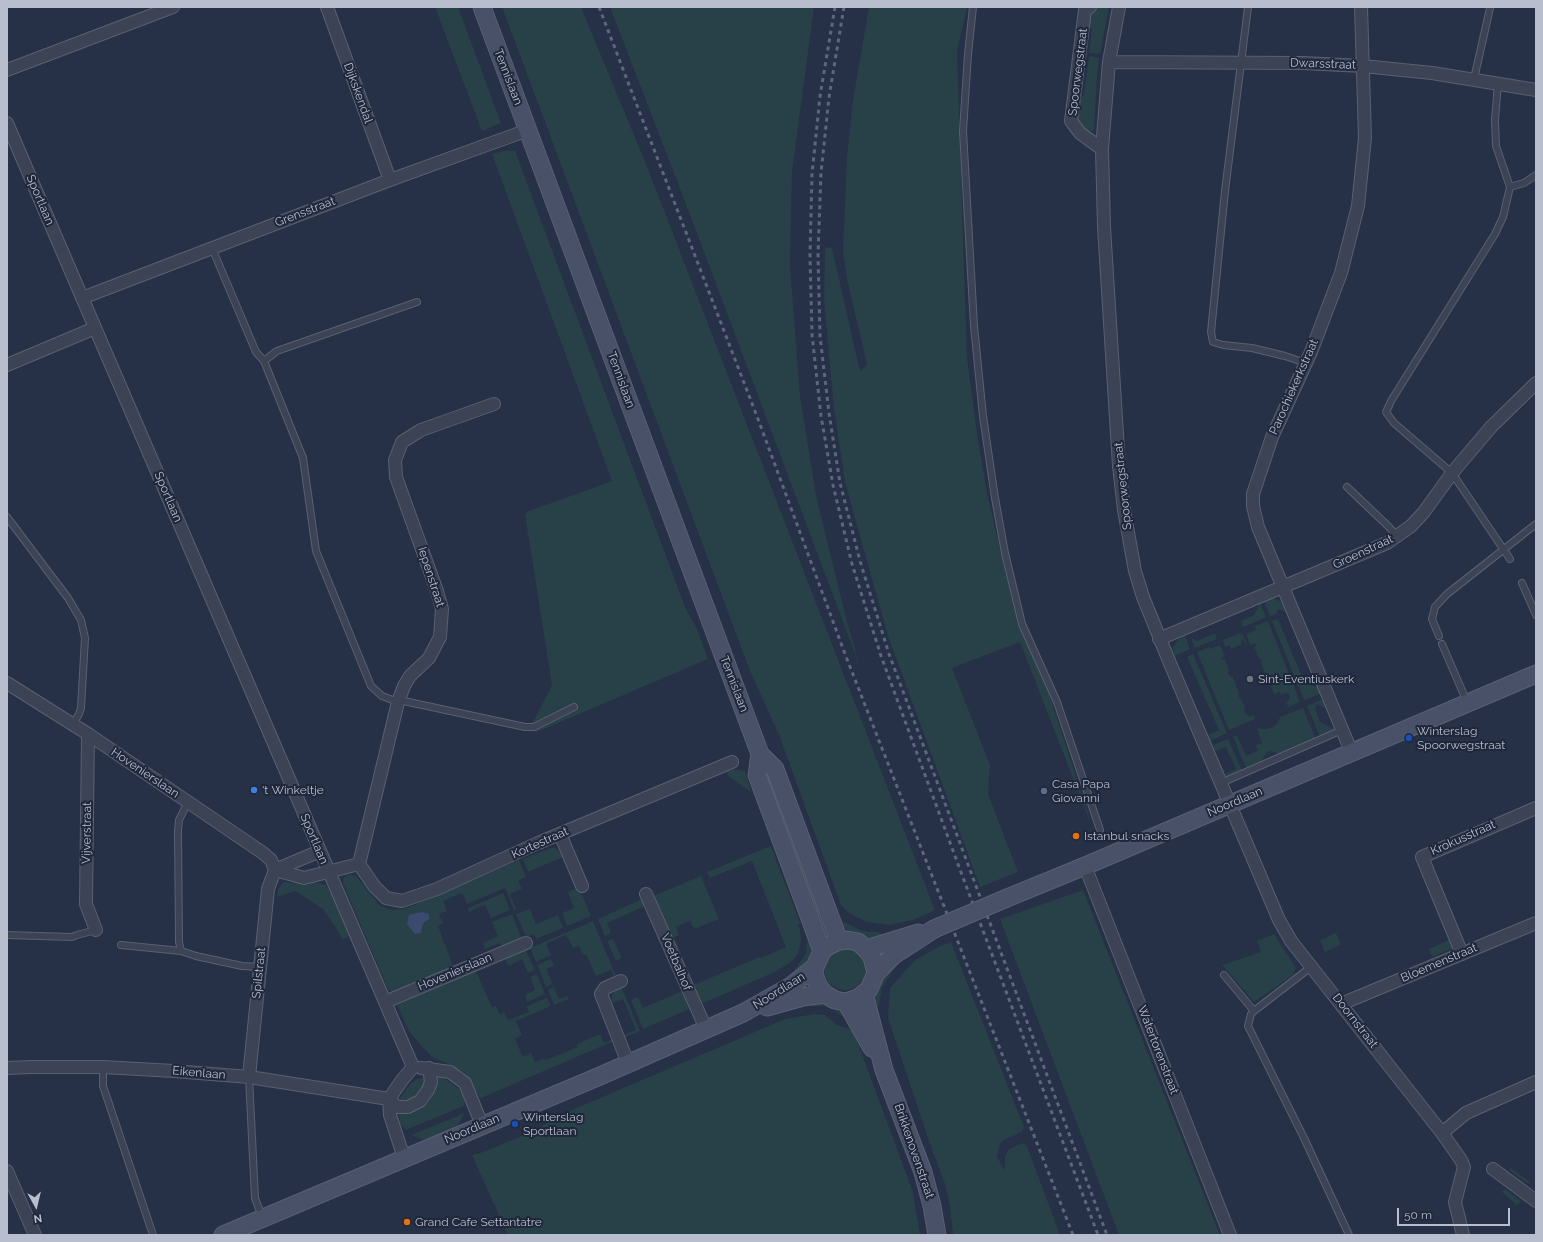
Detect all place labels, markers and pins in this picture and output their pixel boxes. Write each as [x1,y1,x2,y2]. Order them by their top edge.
place label: Sint-Eventiuskerk [1258,672,1354,686]
marker: Sint-Eventiuskerk [1245,674,1255,684]
place label: Winterslag Spoorwegstraat [1417,724,1505,752]
marker: Winterslag Spoorwegstraat [1404,733,1414,743]
place label: Casa Papa Giovanni [1052,777,1110,805]
place label: 't Winkeltje [262,783,324,797]
marker: 't Winkeltje [249,785,259,795]
marker: Casa Papa Giovanni [1039,786,1049,796]
place label: Istanbul snacks [1084,829,1169,843]
marker: Istanbul snacks [1071,831,1081,841]
place label: Winterslag Sportlaan [523,1110,583,1138]
marker: Winterslag Sportlaan [510,1119,520,1129]
place label: Grand Cafe Settantatre [415,1215,542,1229]
marker: Grand Cafe Settantatre [402,1217,412,1227]

